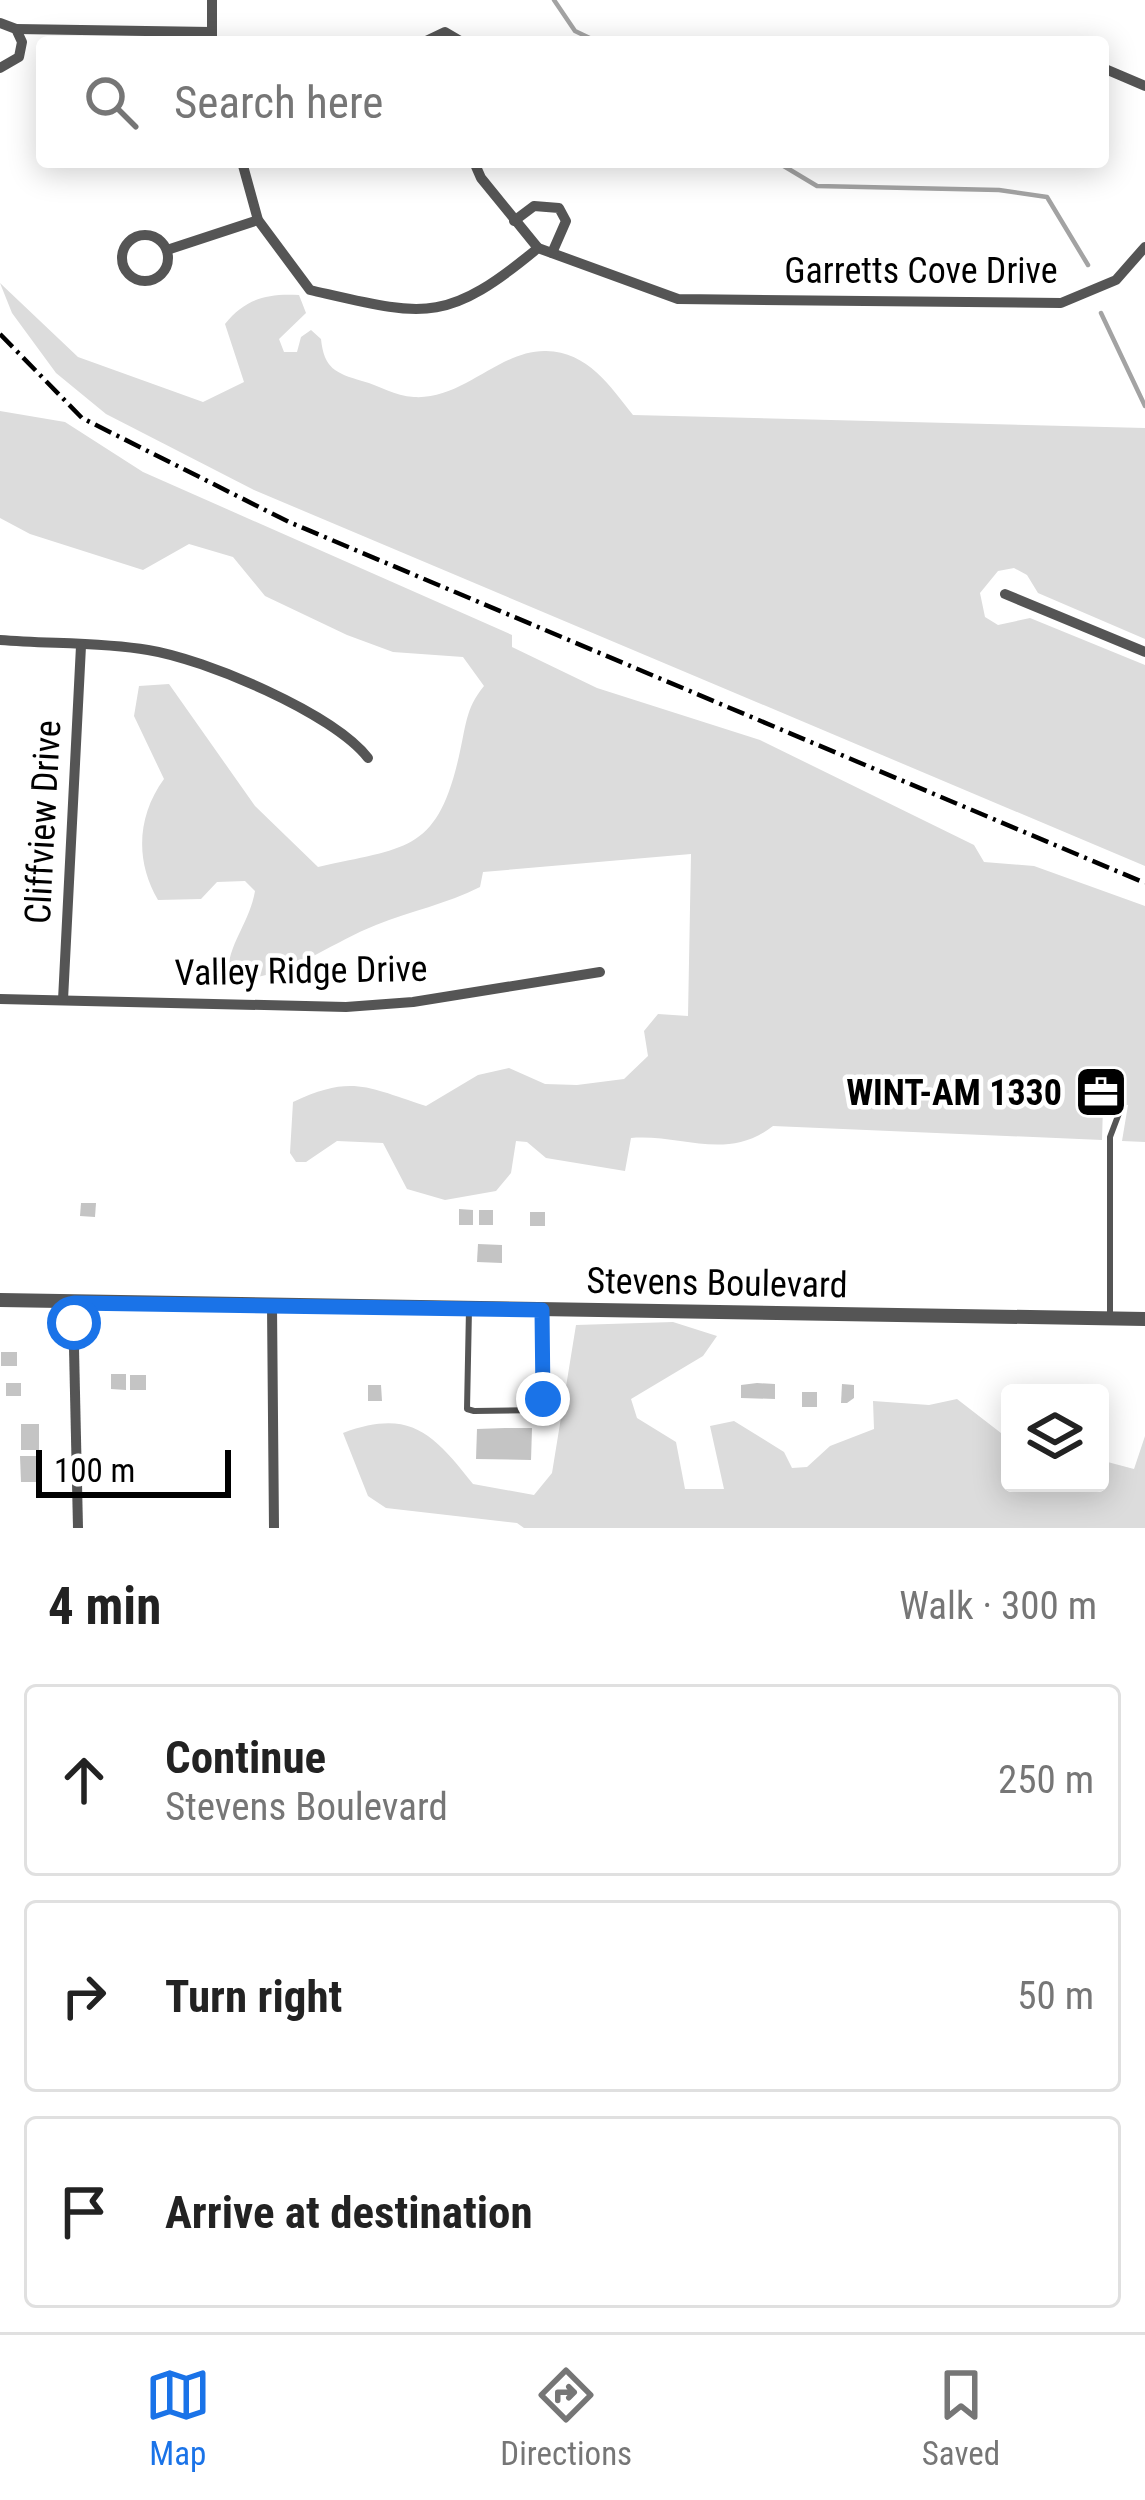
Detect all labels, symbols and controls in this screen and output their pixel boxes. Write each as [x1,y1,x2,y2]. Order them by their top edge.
search box [36,36,1109,168]
icon: search [78,69,144,135]
text: Search here [174,76,383,129]
street label: Garretts Cove Drive [784,250,1058,292]
street label: Cliffview Drive [17,719,69,925]
street label: Valley Ridge Drive [174,948,428,994]
office icon: WINT-AM 1330 [1073,1064,1129,1120]
place label: WINT-AM 1330 [846,1072,1062,1114]
street label: Stevens Boulevard [586,1260,848,1306]
route start [47,1296,101,1350]
route end [516,1372,570,1426]
map controls [1001,1384,1109,1492]
button: layers [1001,1384,1109,1492]
scale bar [36,1444,231,1497]
text: 100 m [54,1451,135,1490]
text: 4 min [48,1577,161,1636]
text: Walk · 300 m [899,1583,1097,1629]
text: Continue [165,1731,326,1784]
icon: ahead [51,1747,117,1813]
text: 250 m [998,1757,1094,1803]
text: Stevens Boulevard [165,1784,448,1830]
icon: right [51,1963,117,2029]
text: Turn right [165,1970,342,2023]
text: 50 m [1017,1973,1094,2019]
icon: arrive [51,2179,117,2245]
text: Arrive at destination [165,2186,533,2239]
tab: Map [145,2362,211,2473]
tab: Directions [500,2362,632,2473]
tab: Saved [922,2362,1000,2473]

